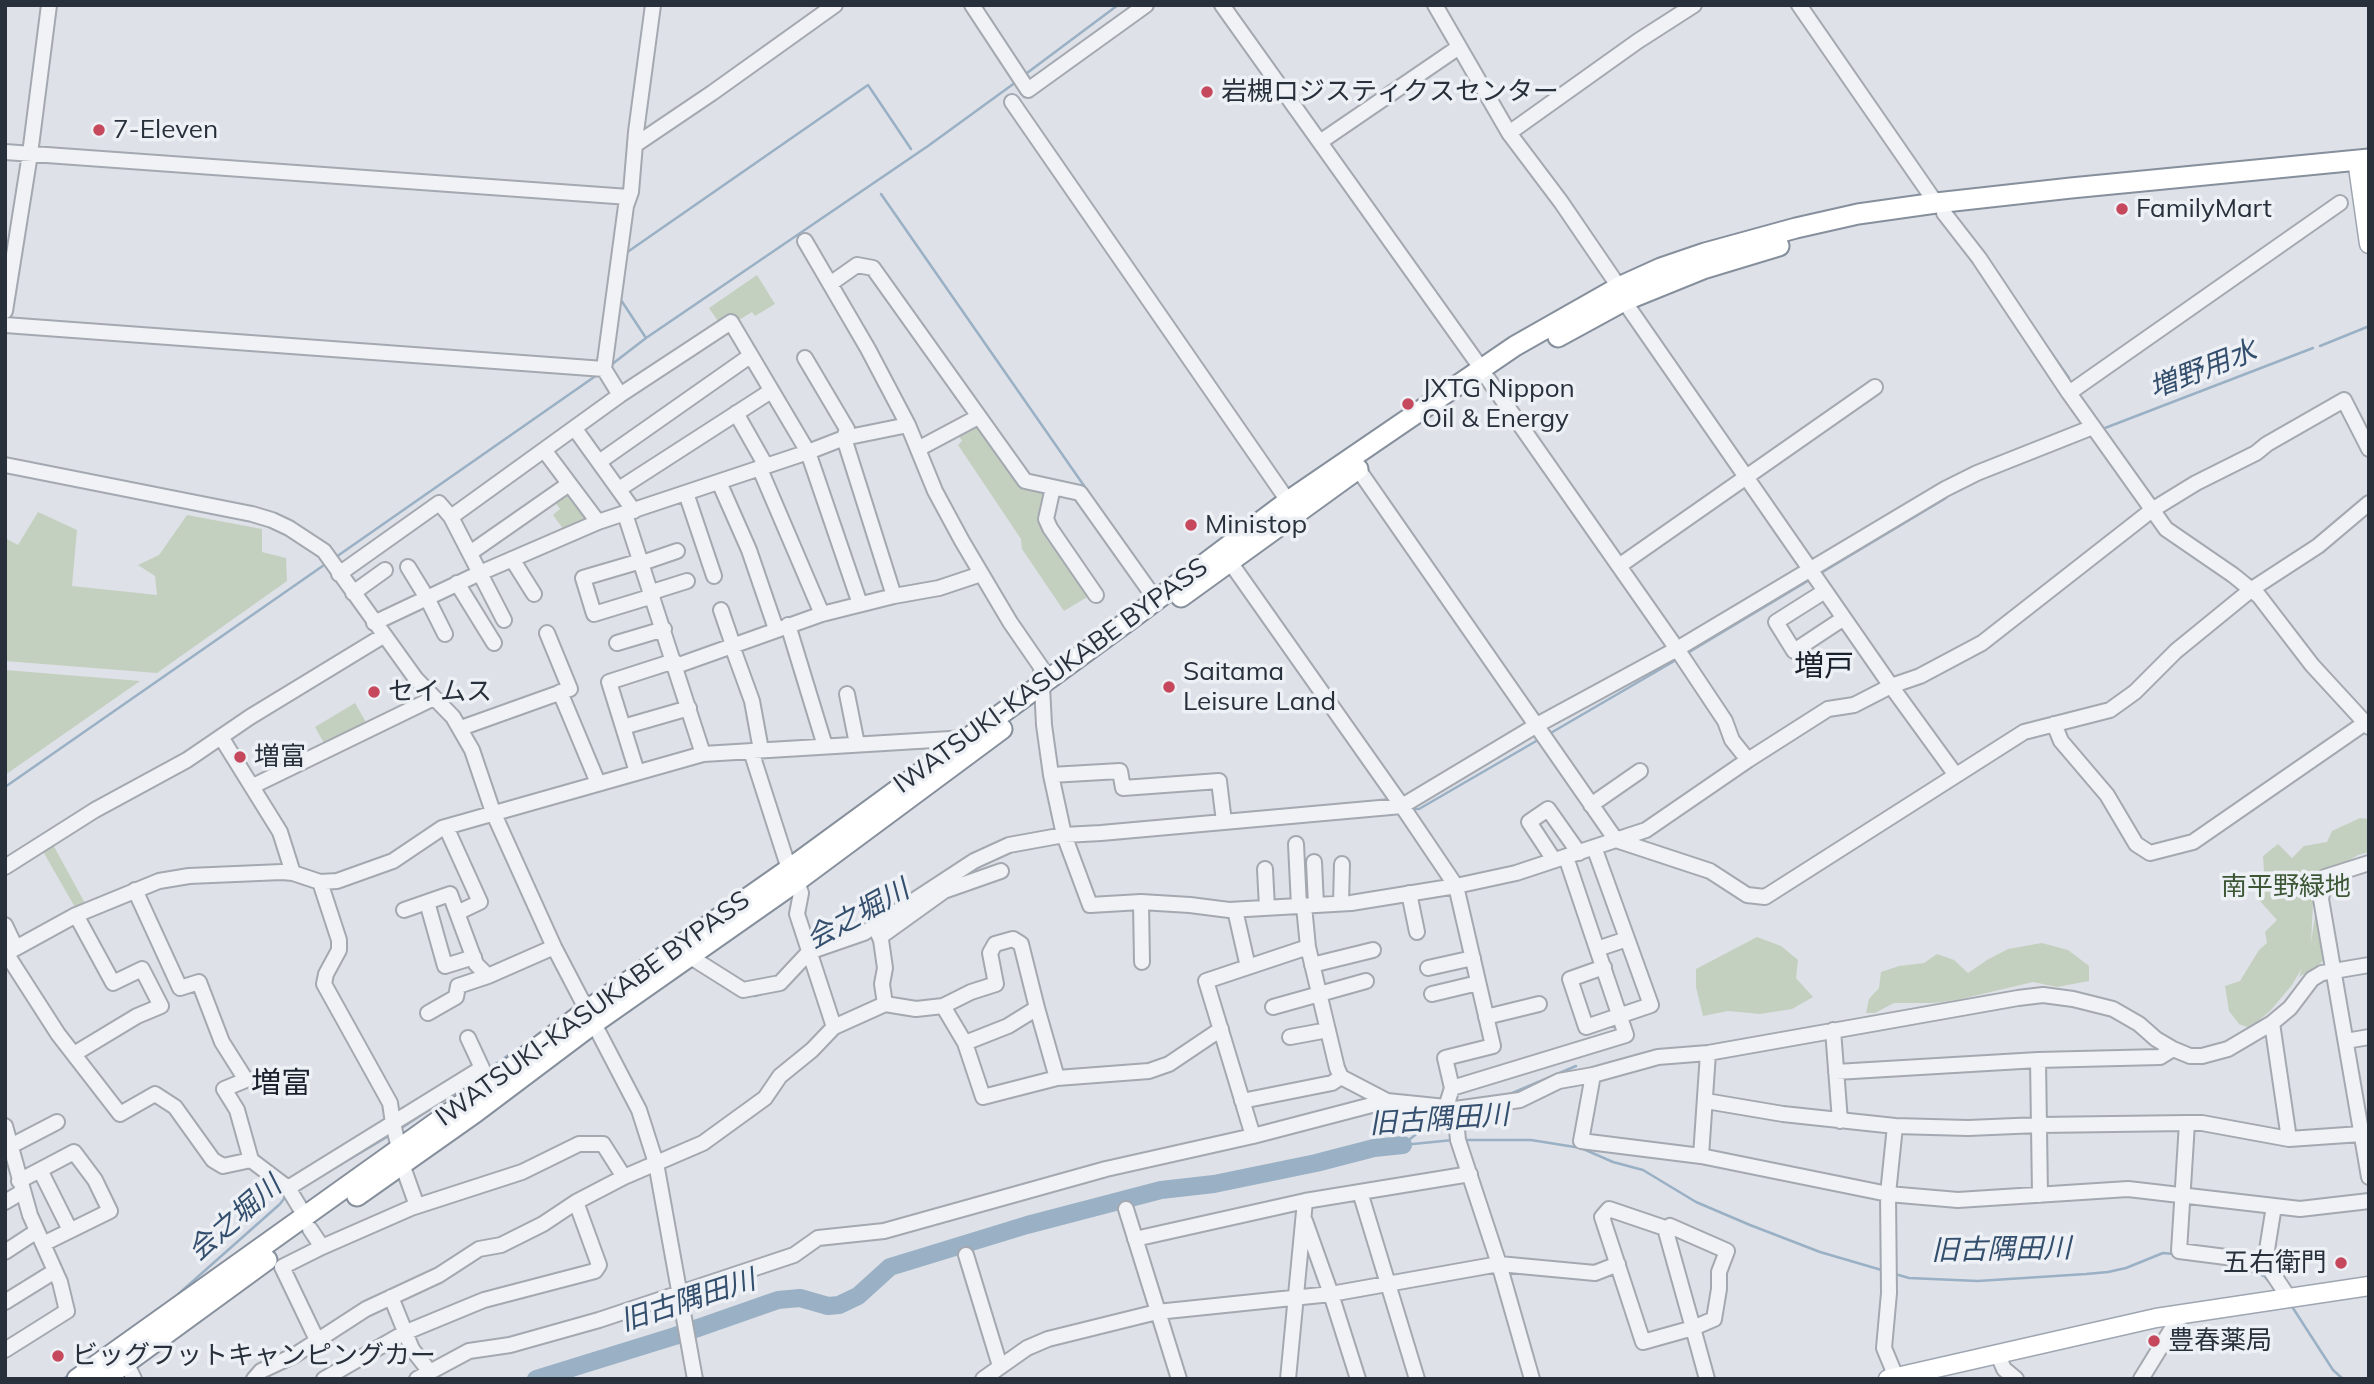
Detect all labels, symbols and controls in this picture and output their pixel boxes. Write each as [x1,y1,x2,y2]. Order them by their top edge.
place label: 岩槻ロジスティクスセンター [1221,76,1559,108]
marker: 岩槻ロジスティクスセンター [1199,84,1215,100]
place label: 7-Eleven [113,114,218,146]
marker: 7-Eleven [91,122,107,138]
place label: FamilyMart [2136,193,2272,225]
marker: FamilyMart [2114,201,2130,217]
water label: 増野用水 [2145,334,2261,406]
place label: JXTG Nippon Oil & Energy [1422,373,1575,434]
marker: JXTG Nippon Oil & Energy [1400,396,1416,412]
place label: Ministop [1205,509,1307,541]
marker: Ministop [1183,517,1199,533]
street label: IWATSUKI-KASUKABE BYPASS [888,552,1214,800]
district label: 増戸 [1794,649,1854,685]
place label: Saitama Leisure Land [1183,656,1336,718]
place label: セイムス [388,676,492,708]
marker: Saitama Leisure Land [1161,679,1177,695]
marker: セイムス [366,684,382,700]
place label: 増富 [254,741,306,773]
marker: 増富 [232,749,248,765]
park label: 南平野緑地 [2221,871,2351,903]
water label: 会之堀川 [801,873,915,957]
street label: IWATSUKI-KASUKABE BYPASS [430,885,756,1133]
district label: 増富 [251,1066,311,1102]
water label: 旧古隅田川 [1368,1098,1510,1142]
water label: 会之堀川 [182,1170,288,1268]
water label: 旧古隅田川 [1931,1232,2071,1268]
place label: 五右衛門 [2223,1247,2327,1279]
marker: 五右衛門 [2333,1255,2349,1271]
water label: 旧古隅田川 [616,1263,760,1339]
place label: 豊春薬局 [2168,1325,2272,1357]
marker: 豊春薬局 [2146,1333,2162,1349]
place label: ビッグフットキャンピングカー [72,1340,436,1372]
marker: ビッグフットキャンピングカー [50,1348,66,1364]

